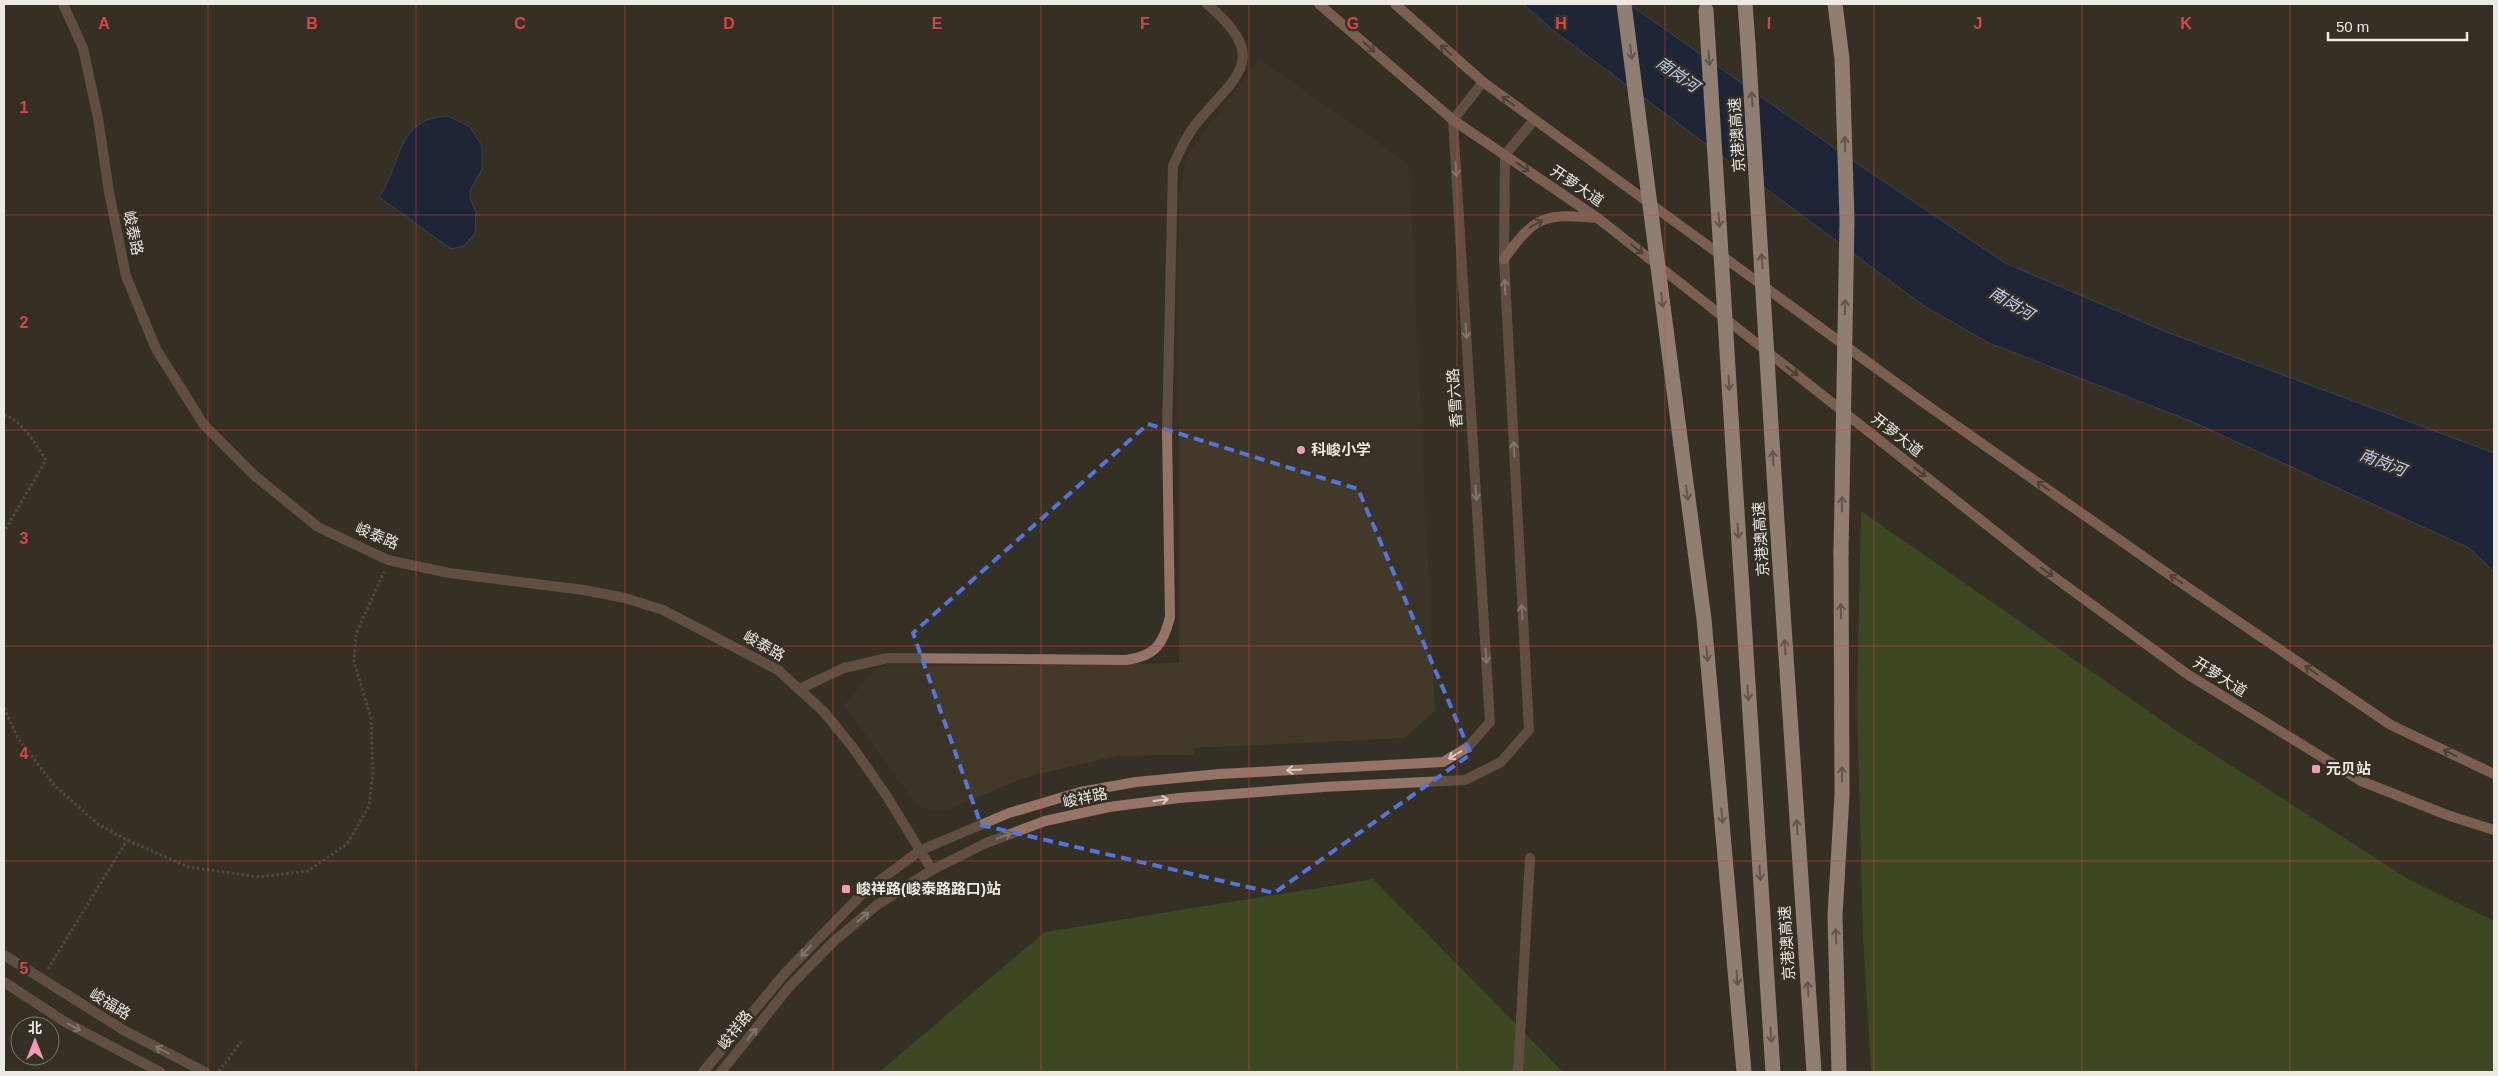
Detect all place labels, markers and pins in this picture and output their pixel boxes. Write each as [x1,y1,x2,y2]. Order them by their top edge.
place label: 科峻小学 [1311,441,1371,458]
marker: 科峻小学 [1295,444,1307,456]
place label: 元贝站 [2326,760,2371,777]
marker: 元贝站 [2310,763,2322,775]
place label: 峻祥路(峻泰路路口)站 [856,880,1001,897]
marker: 峻祥路(峻泰路路口)站 [840,883,852,895]

